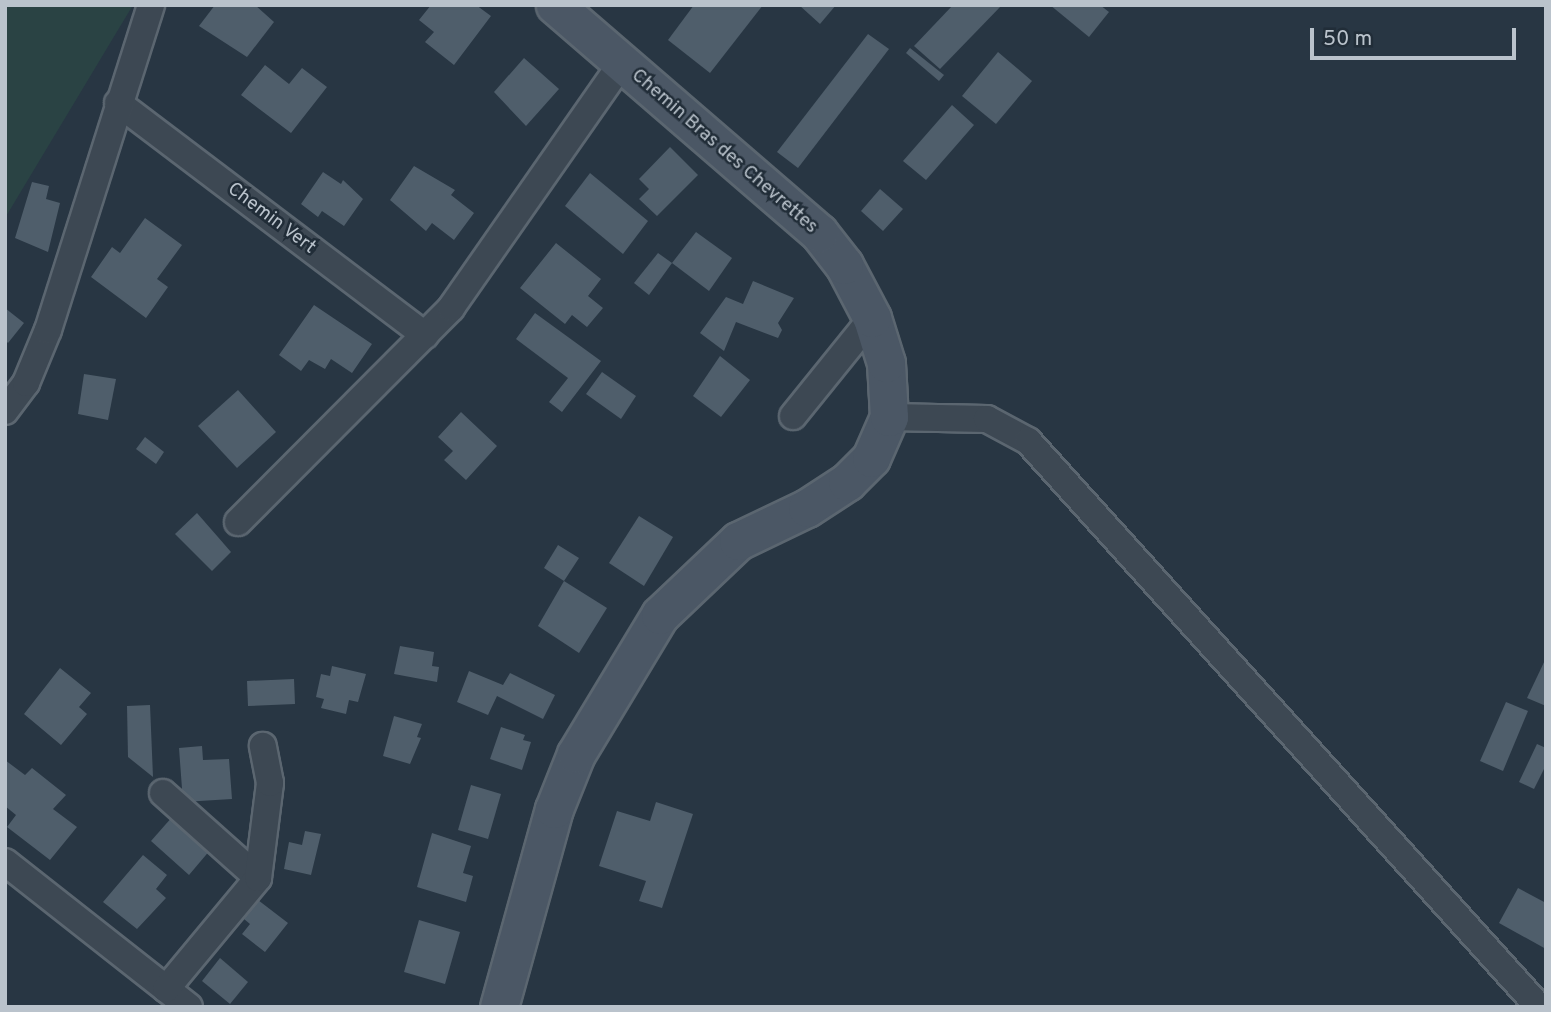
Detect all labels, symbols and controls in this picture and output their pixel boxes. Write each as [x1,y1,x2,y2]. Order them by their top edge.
scale bar [1313,14,1520,58]
text: 50 m [1323,26,1372,53]
street label: Chemin Bras des Chevrettes [626,65,822,239]
street label: Chemin Vert [222,178,320,260]

